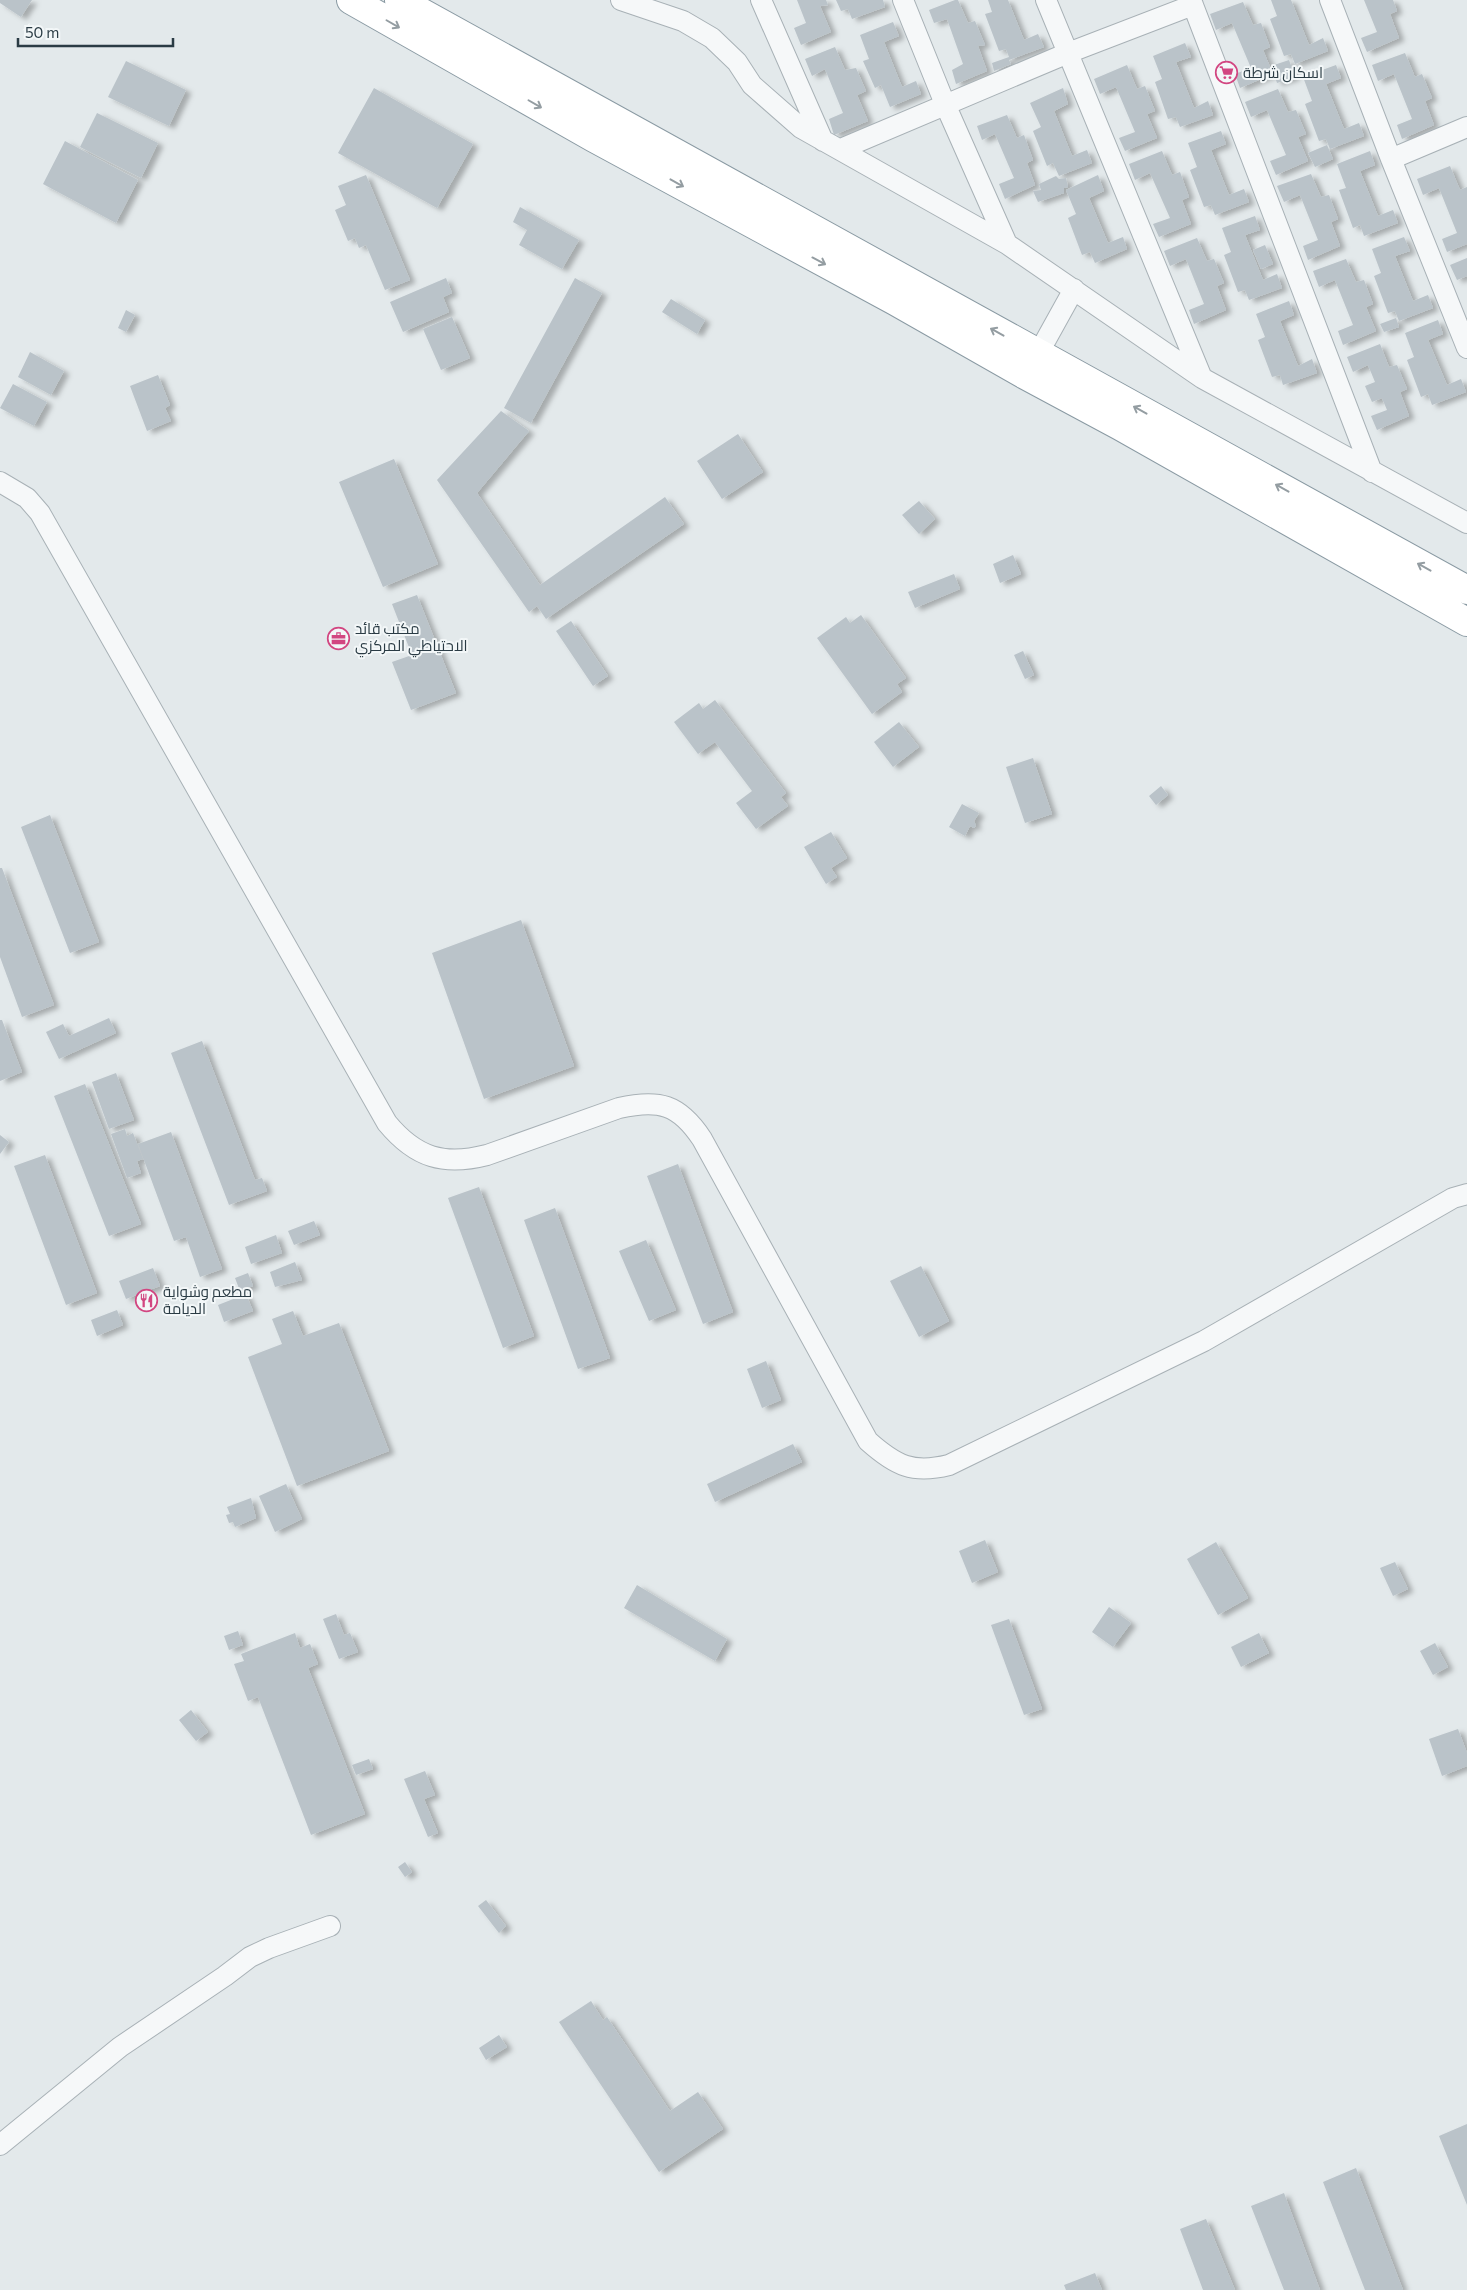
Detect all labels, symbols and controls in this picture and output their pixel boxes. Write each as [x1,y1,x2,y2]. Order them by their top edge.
scale bar [18,15,172,47]
one-way arrow [386,19,401,29]
text: 50 m [25,23,59,41]
supermarket icon: اسكان شرطة [1215,61,1239,85]
place label: اسكان شرطة [1243,63,1323,83]
one-way arrow [527,99,542,109]
one-way arrow [669,178,684,188]
one-way arrow [812,256,827,266]
one-way arrow [990,327,1005,337]
one-way arrow [1132,405,1147,415]
one-way arrow [1275,483,1290,493]
one-way arrow [1417,562,1432,572]
place label: مكتب قائد الاحتياطي المركزي [355,619,468,658]
office icon: مكتب قائد الاحتياطي المركزي [327,626,351,650]
place label: مطعم وشواية الديامة [163,1282,252,1317]
restaurant icon: مطعم وشواية الديامة [135,1289,159,1313]

